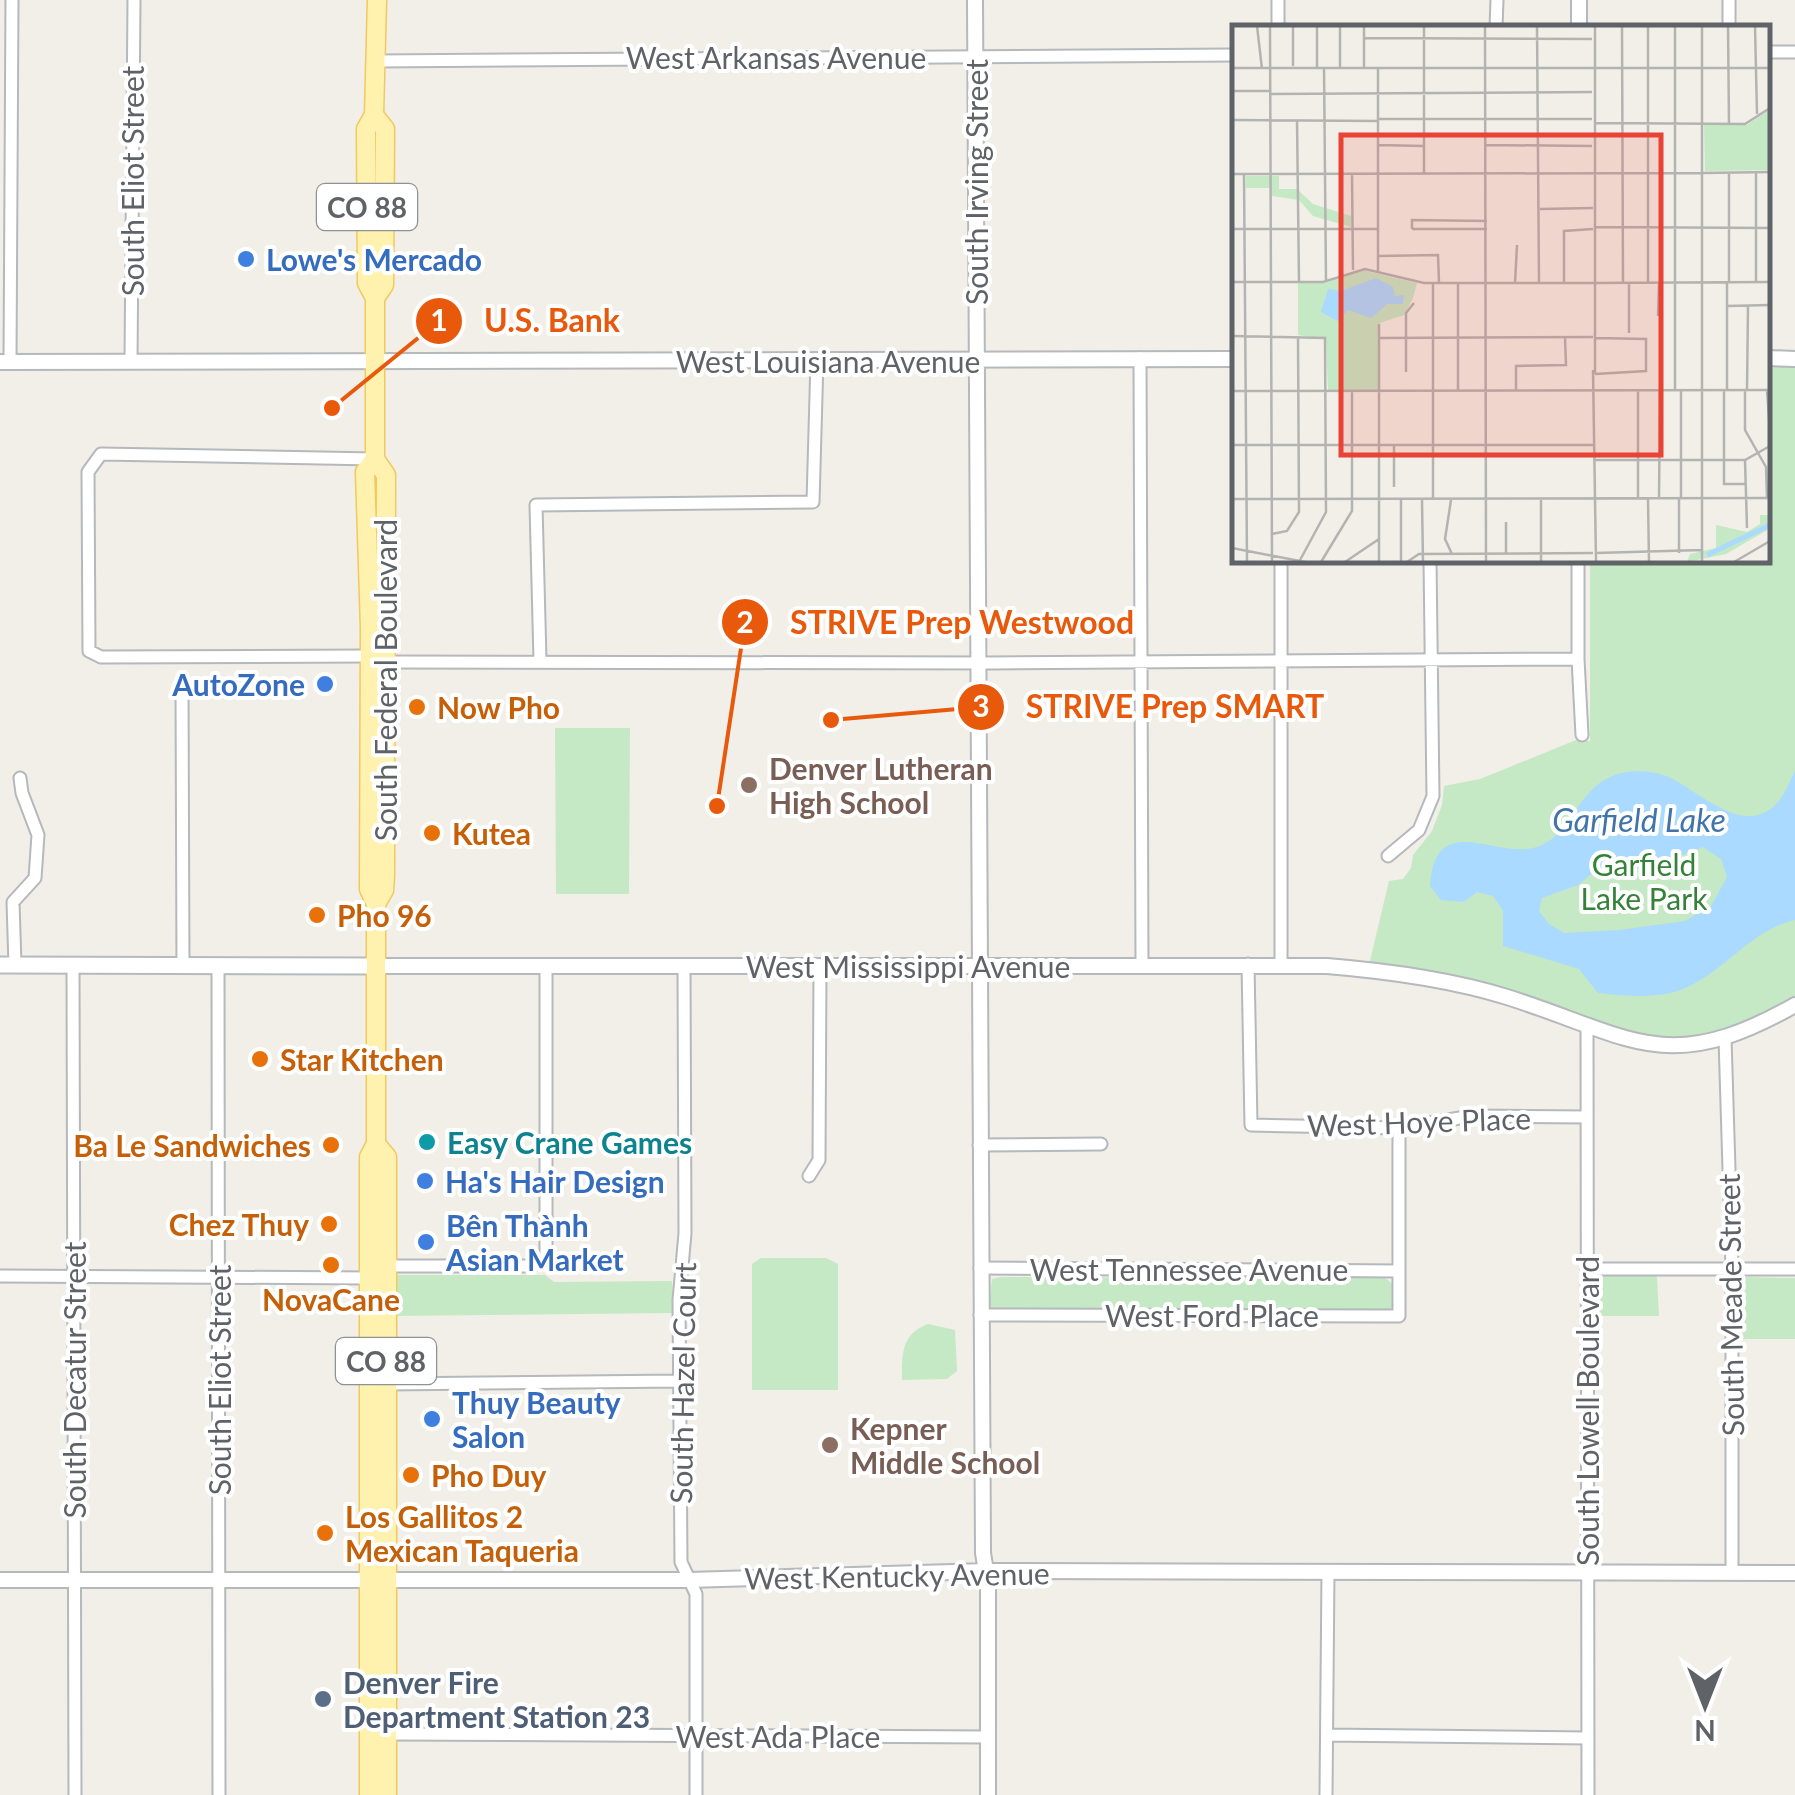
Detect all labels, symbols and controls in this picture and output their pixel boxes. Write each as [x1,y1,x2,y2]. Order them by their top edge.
inset map [1232,25,1770,562]
street label: West Arkansas Avenue [626,39,926,75]
street label: South Irving Street [958,59,994,305]
street label: South Eliot Street [114,65,150,296]
road number: CO 88 [317,184,417,230]
place label: Lowe's Mercado [266,241,482,277]
marker: Lowe's Mercado [235,248,257,270]
callout: U.S. Bank [414,290,640,352]
text: U.S. Bank [484,300,621,339]
text: 1 [430,301,448,337]
street label: West Louisiana Avenue [676,343,980,379]
street label: South Federal Boulevard [367,519,403,841]
callout: STRIVE Prep Westwood [720,591,1154,653]
text: STRIVE Prep Westwood [790,602,1134,641]
text: 2 [736,603,754,639]
place label: AutoZone [171,666,305,702]
marker: AutoZone [314,673,336,695]
callout: STRIVE Prep SMART [956,676,1344,738]
text: STRIVE Prep SMART [1026,686,1324,725]
text: 3 [972,687,990,723]
place label: Now Pho [437,689,560,725]
marker: Now Pho [406,696,428,718]
place label: Denver Lutheran High School [769,750,993,820]
marker: Denver Lutheran High School [738,774,760,796]
water label: Garfield Lake [1552,800,1726,839]
place label: Kutea [452,815,531,851]
marker: Kutea [421,822,443,844]
park label: Garfield Lake Park [1581,846,1708,916]
place label: Pho 96 [337,897,432,933]
marker: Pho 96 [306,904,328,926]
street label: West Mississippi Avenue [746,948,1070,984]
place label: Star Kitchen [280,1041,444,1077]
marker: Star Kitchen [249,1048,271,1070]
street label: West Hoye Place [1306,1099,1532,1143]
place label: Easy Crane Games [447,1124,692,1160]
place label: Ba Le Sandwiches [73,1127,311,1163]
marker: Easy Crane Games [416,1131,438,1153]
marker: Ba Le Sandwiches [320,1134,342,1156]
place label: Ha's Hair Design [445,1163,665,1199]
marker: Ha's Hair Design [414,1170,436,1192]
street label: South Meade Street [1710,1173,1750,1437]
place label: Chez Thuy [169,1206,309,1242]
place label: Bên Thành Asian Market [445,1207,624,1277]
marker: Chez Thuy [318,1213,340,1235]
marker: Bên Thành Asian Market [415,1231,437,1253]
street label: South Decatur Street [56,1241,92,1519]
street label: West Tennessee Avenue [1030,1251,1348,1287]
marker: NovaCane [320,1254,342,1276]
street label: South Lowell Boulevard [1569,1256,1605,1566]
street label: South Hazel Court [662,1262,702,1504]
street label: South Eliot Street [201,1264,237,1495]
place label: NovaCane [262,1281,400,1317]
street label: West Ford Place [1105,1297,1319,1333]
road number: CO 88 [336,1338,436,1384]
place label: Thuy Beauty Salon [452,1384,621,1454]
marker: Thuy Beauty Salon [421,1408,443,1430]
place label: Kepner Middle School [850,1410,1040,1480]
marker: Kepner Middle School [819,1434,841,1456]
place label: Pho Duy [431,1457,546,1493]
marker: Pho Duy [400,1464,422,1486]
place label: Los Gallitos 2 Mexican Taqueria [345,1498,579,1568]
marker: Los Gallitos 2 Mexican Taqueria [314,1522,336,1544]
street label: West Kentucky Avenue [744,1554,1050,1596]
north arrow [1655,1655,1755,1755]
place label: Denver Fire Department Station 23 [343,1664,650,1734]
marker: Denver Fire Department Station 23 [312,1688,334,1710]
text: N [1694,1714,1716,1748]
street label: West Ada Place [676,1718,880,1754]

